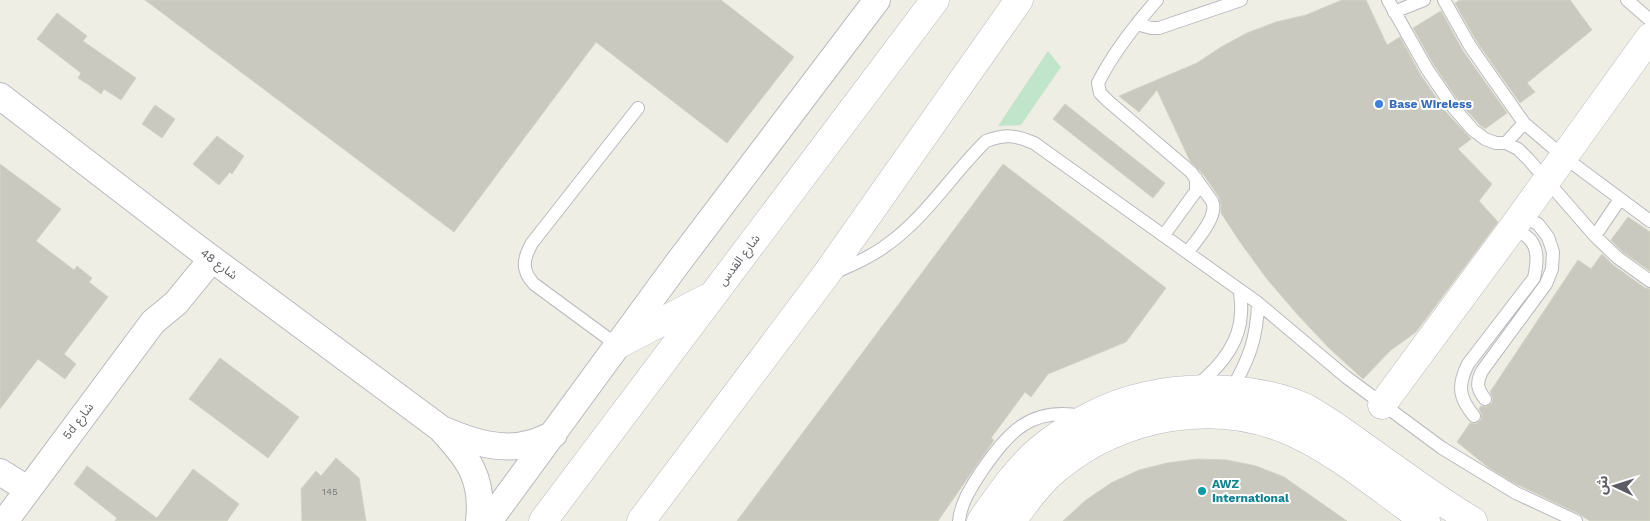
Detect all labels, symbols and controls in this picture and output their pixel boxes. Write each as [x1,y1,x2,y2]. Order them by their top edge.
place label: Base Wireless [1389,97,1472,111]
marker: Base Wireless [1373,98,1385,110]
street label: شارع القدس [715,232,764,289]
street label: شارع 48 [197,246,240,284]
street label: 5d شارع [60,400,98,443]
north arrow [1590,461,1640,511]
text: ش [1593,475,1611,495]
place label: AWZ International [1212,477,1289,505]
marker: AWZ International [1196,485,1208,497]
house number: 145 [322,486,338,497]

